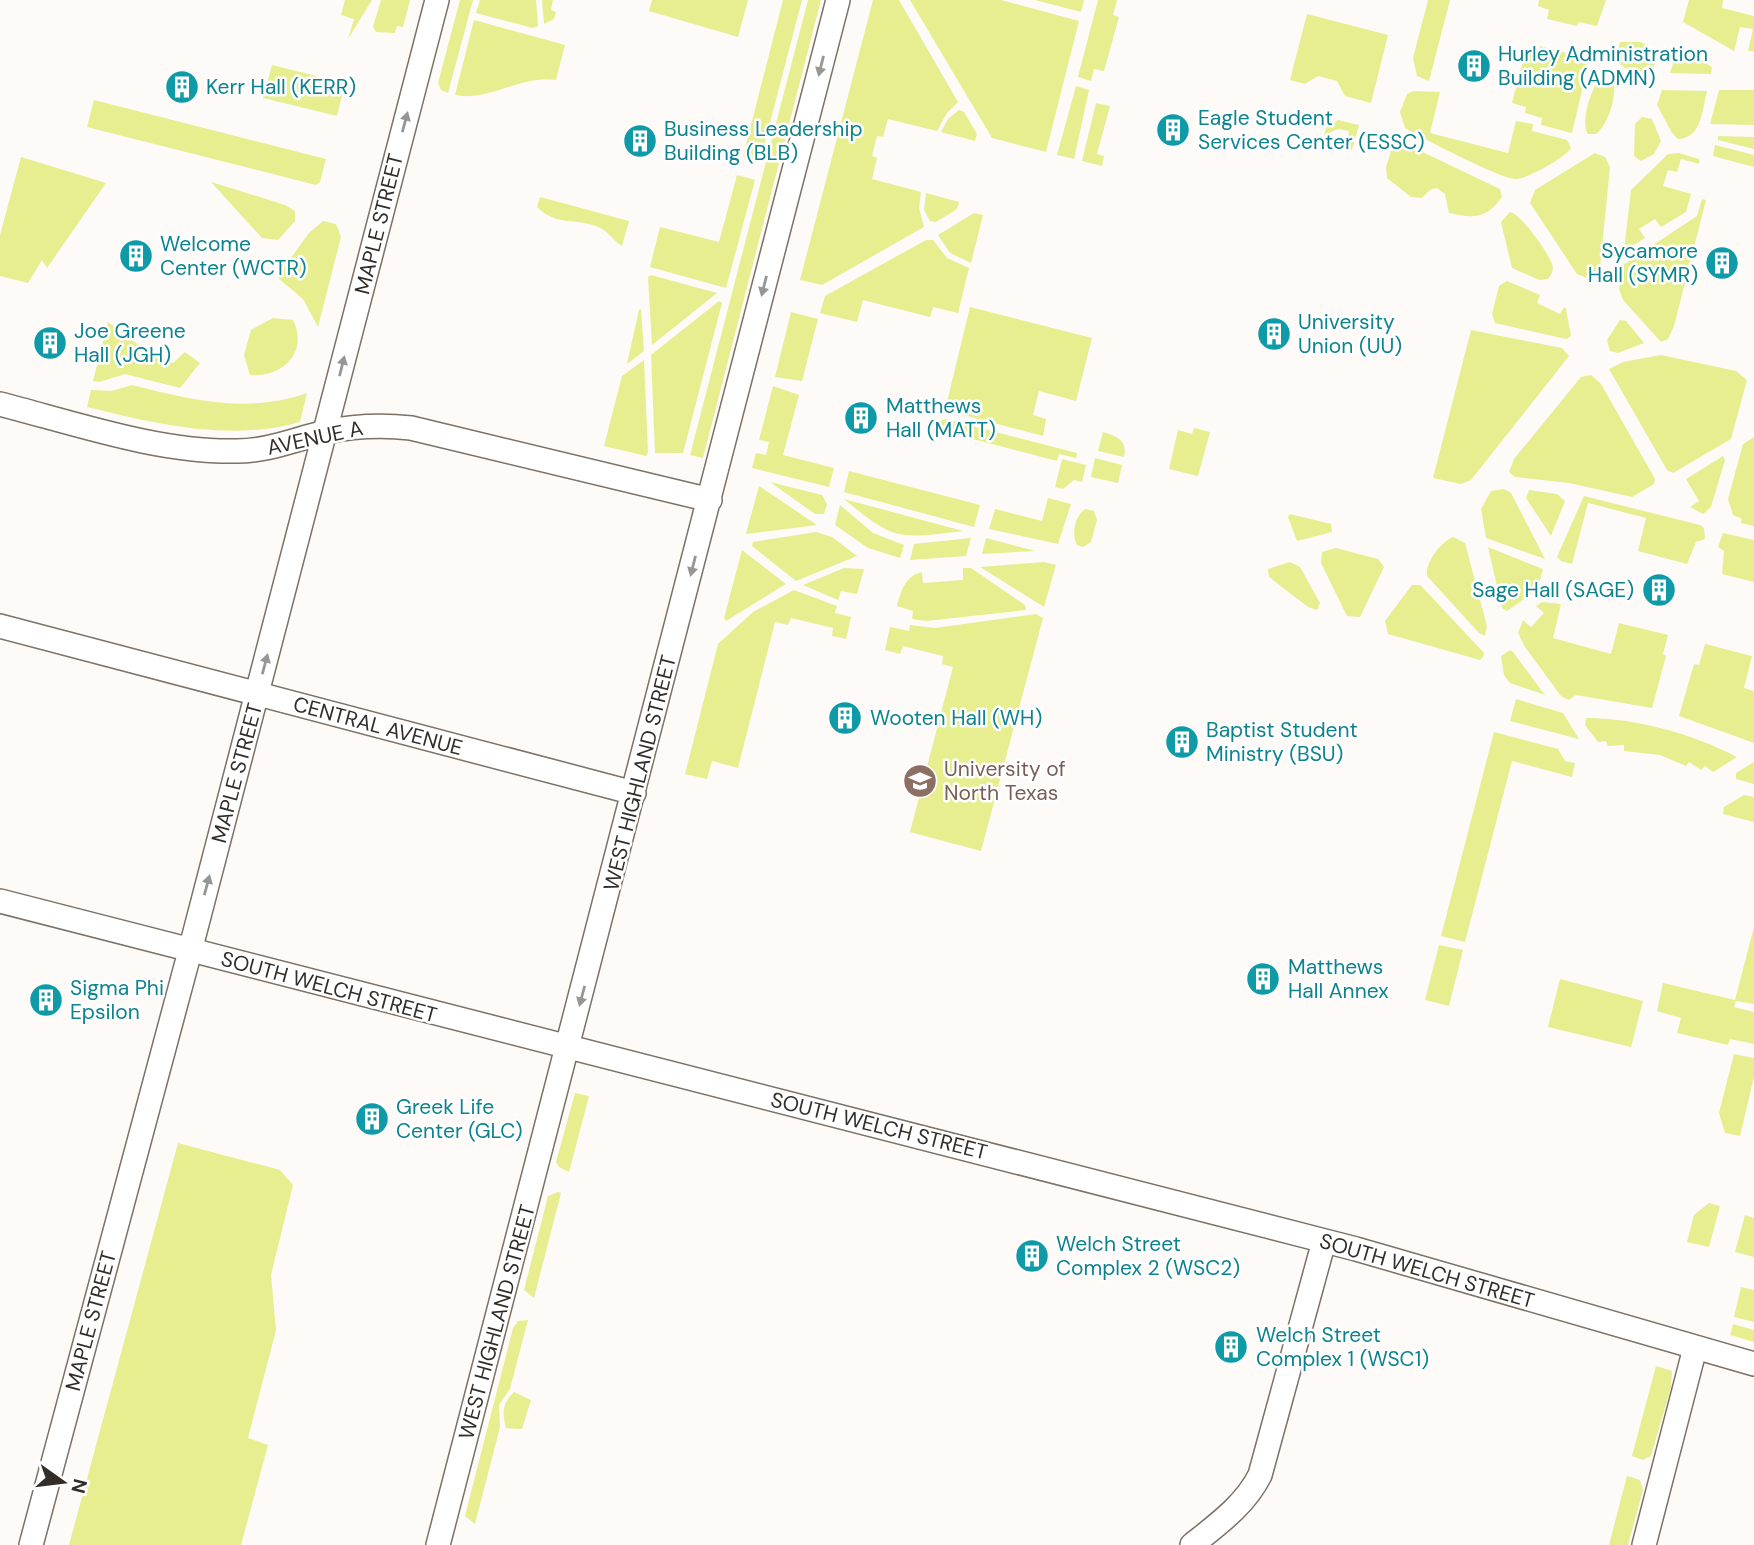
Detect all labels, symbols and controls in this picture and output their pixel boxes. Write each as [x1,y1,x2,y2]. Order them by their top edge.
place label: Hurley Administration Building (ADMN) [1498,40,1708,92]
building icon: Hurley Administration Building (ADMN) [1455,47,1493,85]
one-way arrow [815,55,826,77]
building icon: Kerr Hall (KERR) [163,68,201,106]
place label: Kerr Hall (KERR) [206,73,356,101]
place label: Eagle Student Services Center (ESSC) [1198,104,1425,156]
one-way arrow [400,111,411,133]
building icon: Eagle Student Services Center (ESSC) [1154,111,1192,149]
place label: Business Leadership Building (BLB) [664,115,863,167]
building icon: Business Leadership Building (BLB) [621,122,659,160]
street label: MAPLE STREET [348,151,410,297]
place label: Welcome Center (WCTR) [160,230,307,282]
building icon: Welcome Center (WCTR) [117,237,155,275]
place label: Sycamore Hall (SYMR) [1588,237,1698,289]
building icon: Sycamore Hall (SYMR) [1703,244,1741,282]
one-way arrow [758,276,769,298]
place label: University Union (UU) [1298,308,1402,360]
building icon: University Union (UU) [1255,315,1293,353]
place label: Joe Greene Hall (JGH) [74,317,186,369]
building icon: Joe Greene Hall (JGH) [31,324,69,362]
one-way arrow [337,355,348,377]
place label: Matthews Hall (MATT) [886,392,996,444]
building icon: Matthews Hall (MATT) [842,399,880,437]
street label: AVENUE A [264,414,366,462]
one-way arrow [687,556,698,578]
building icon: Sage Hall (SAGE) [1640,571,1678,609]
place label: Sage Hall (SAGE) [1472,576,1634,604]
street label: WEST HIGHLAND STREET [597,652,683,894]
one-way arrow [260,653,271,675]
street label: CENTRAL AVENUE [290,690,466,762]
building icon: Wooten Hall (WH) [826,699,864,737]
street label: MAPLE STREET [205,700,269,846]
place label: Wooten Hall (WH) [870,704,1042,732]
place label: Baptist Student Ministry (BSU) [1206,716,1358,768]
building icon: Baptist Student Ministry (BSU) [1163,723,1201,761]
place label: University of North Texas [944,755,1066,807]
school or university icon: University of North Texas [901,762,939,800]
one-way arrow [203,874,213,895]
street label: SOUTH WELCH STREET [218,945,440,1029]
place label: Matthews Hall Annex [1288,953,1389,1005]
building icon: Matthews Hall Annex [1244,960,1282,998]
place label: Sigma Phi Epsilon [70,974,164,1026]
building icon: Sigma Phi Epsilon [27,981,65,1019]
one-way arrow [576,986,587,1008]
street label: SOUTH WELCH STREET [768,1086,990,1167]
place label: Greek Life Center (GLC) [396,1093,523,1145]
building icon: Greek Life Center (GLC) [353,1100,391,1138]
street label: WEST HIGHLAND STREET [452,1201,542,1442]
street label: SOUTH WELCH STREET [1316,1227,1538,1315]
place label: Welch Street Complex 2 (WSC2) [1056,1230,1240,1282]
building icon: Welch Street Complex 2 (WSC2) [1013,1237,1051,1275]
street label: MAPLE STREET [59,1248,123,1394]
place label: Welch Street Complex 1 (WSC1) [1256,1321,1429,1373]
building icon: Welch Street Complex 1 (WSC1) [1212,1328,1250,1366]
north arrow [28,1447,98,1517]
text: N [65,1476,93,1496]

